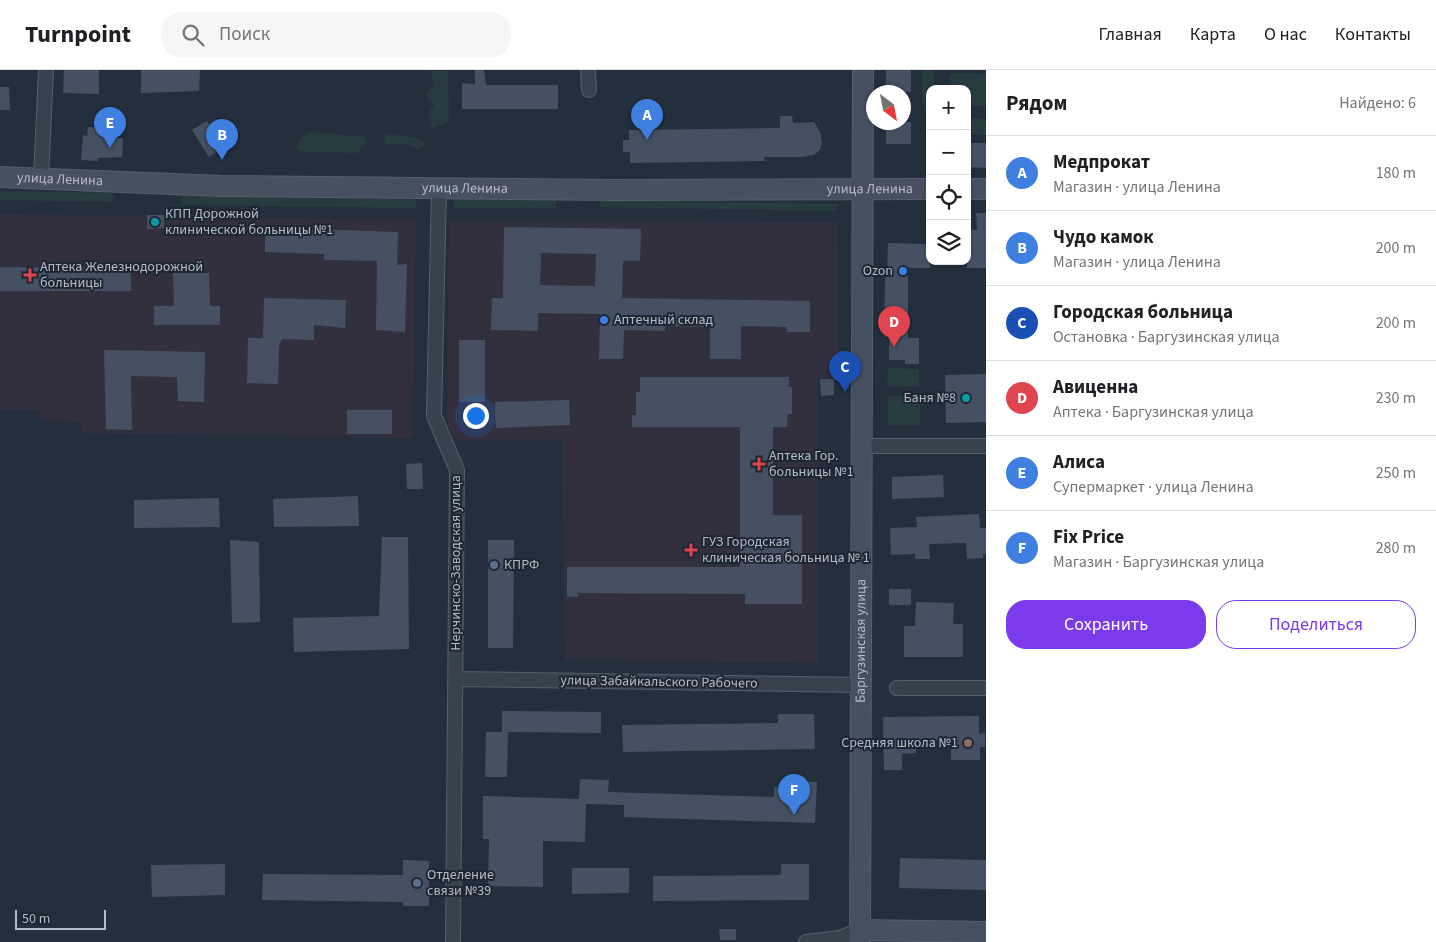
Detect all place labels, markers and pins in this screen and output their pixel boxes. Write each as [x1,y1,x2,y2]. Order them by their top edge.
pin: A [631,99,663,140]
pin: E [94,107,126,148]
pin: B [206,119,238,160]
place label: КПП Дорожной клинической больницы №1 [165,204,333,240]
marker: КПП Дорожной клинической больницы №1 [149,216,161,228]
place label: Аптека Железнодорожной больницы [40,257,203,293]
place label: Ozon [863,261,893,281]
marker: Ozon [897,265,909,277]
marker: Аптека Железнодорожной больницы [24,269,36,281]
pin: D [878,306,910,347]
place label: Аптечный склад [614,310,714,330]
marker: Аптечный склад [598,314,610,326]
pin: C [829,351,861,392]
place label: Баня №8 [903,388,956,408]
marker: Баня №8 [960,392,972,404]
place label: Аптека Гор. больницы №1 [769,446,854,482]
marker: Аптека Гор. больницы №1 [753,458,765,470]
place label: ГУЗ Городская клиническая больница № 1 [702,532,870,568]
marker: ГУЗ Городская клиническая больница № 1 [684,543,698,557]
place label: КПРФ [504,555,539,575]
marker: КПРФ [488,559,500,571]
place label: Средняя школа №1 [841,733,958,753]
marker: Средняя школа №1 [962,737,974,749]
pin: F [778,774,810,815]
place label: Отделение связи №39 [427,865,494,901]
marker: Отделение связи №39 [411,877,423,889]

